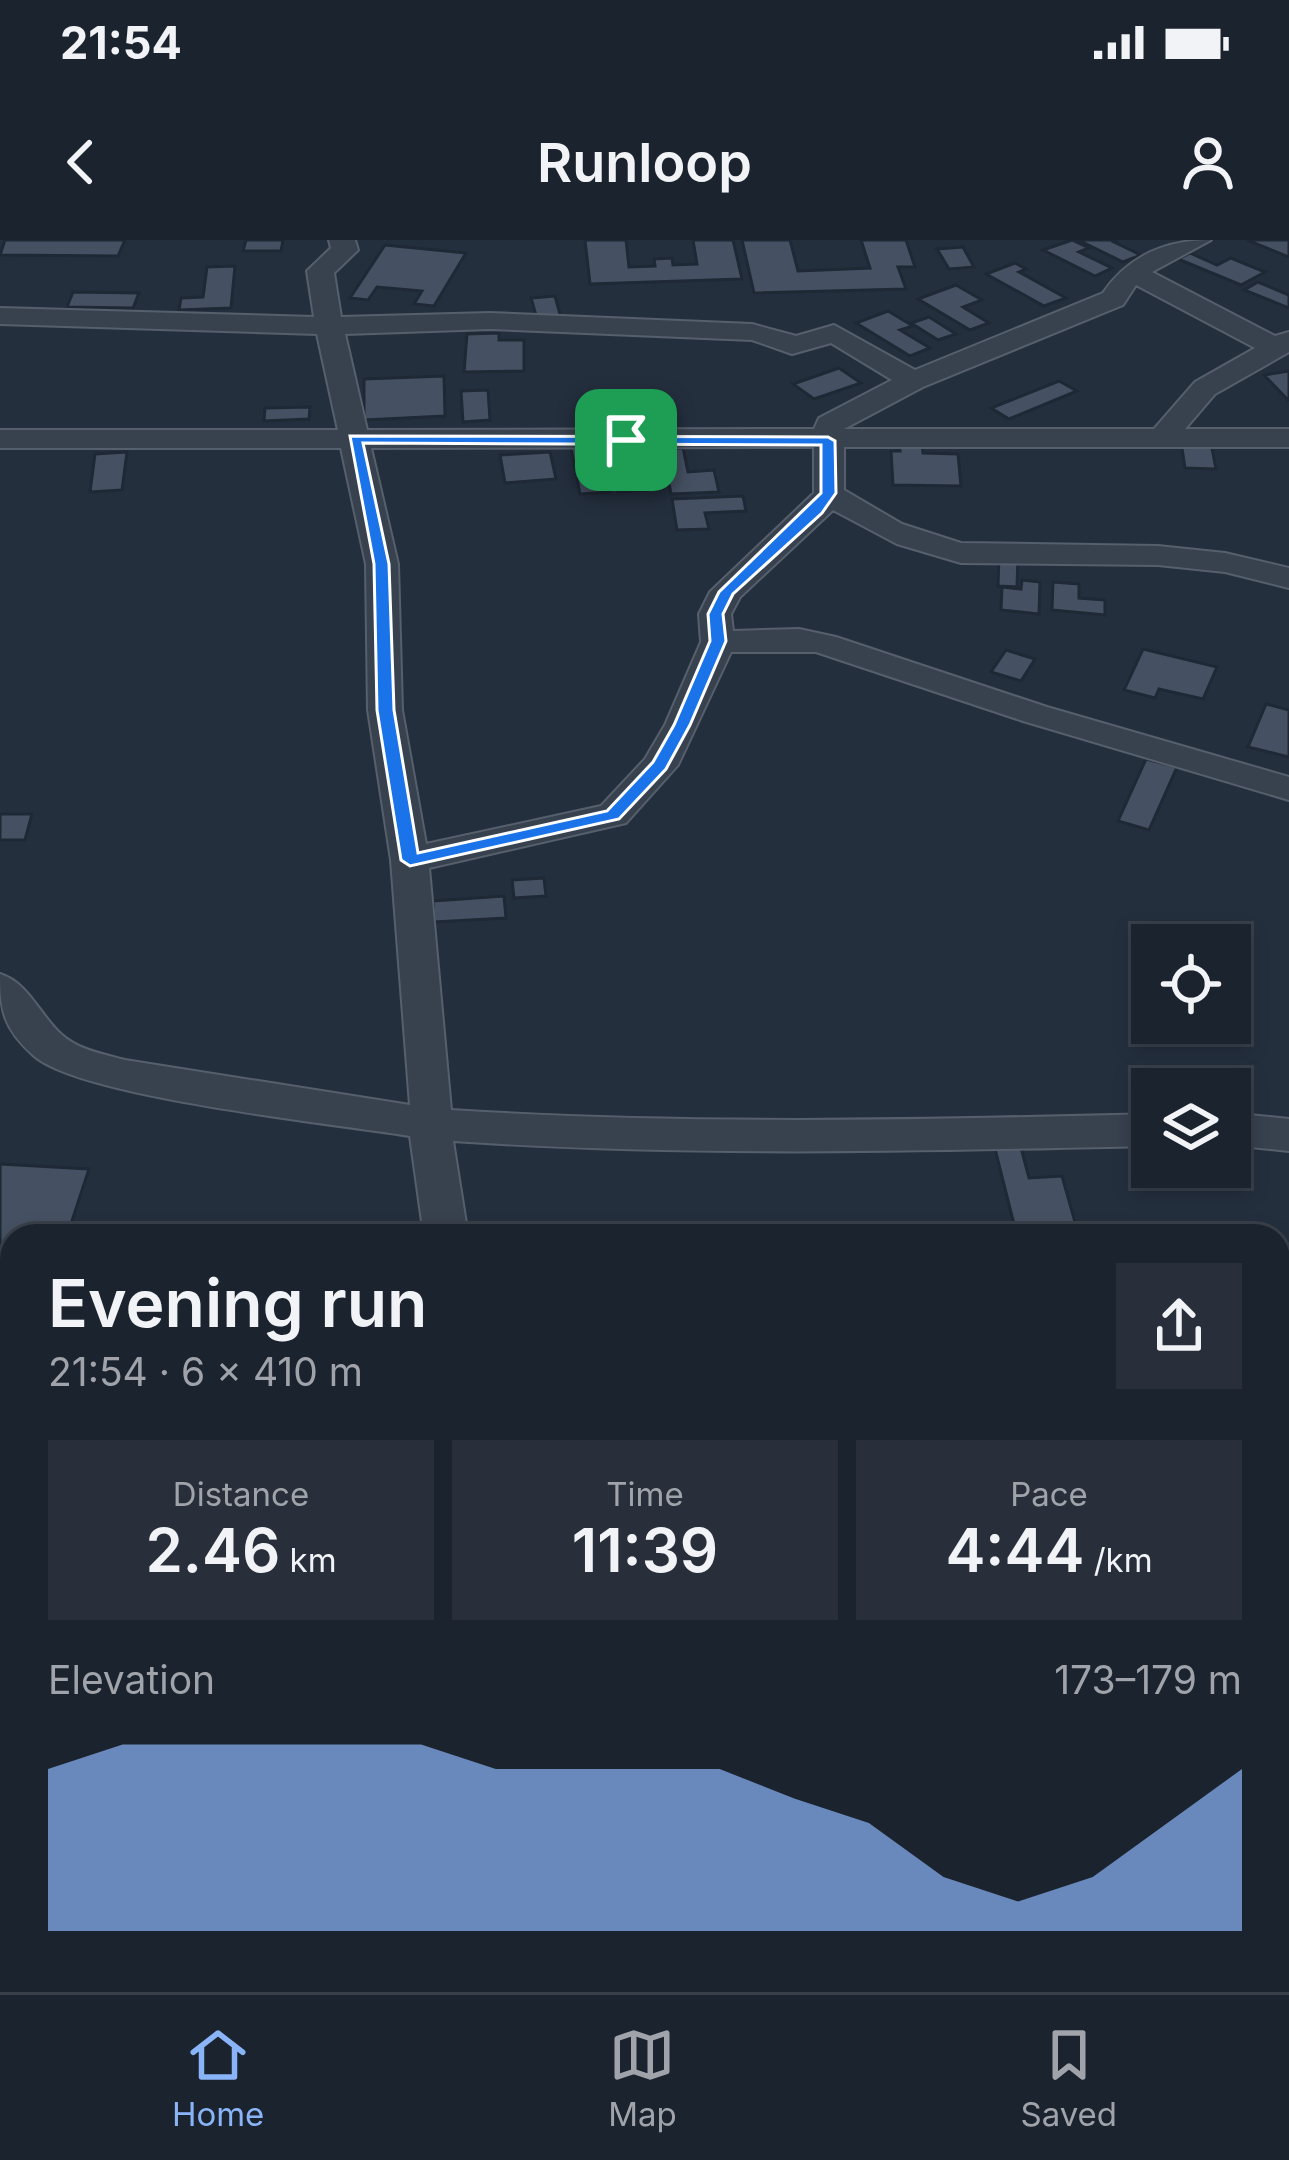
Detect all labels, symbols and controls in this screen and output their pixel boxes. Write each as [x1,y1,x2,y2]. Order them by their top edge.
text: 21:54 [60,15,182,70]
icon: back [48,129,114,195]
icon: person [1175,129,1241,195]
text: Runloop [537,130,752,195]
pin [575,389,677,491]
icon: arrive [593,407,659,473]
map controls [1131,924,1251,1188]
button: locate [1131,924,1251,1044]
button: layers [1131,1068,1251,1188]
text: Evening run [48,1263,427,1343]
button: share [1116,1263,1242,1389]
text: 21:54 · 6 × 410 m [48,1348,363,1395]
text: Distance [173,1474,309,1514]
text: Time [606,1474,684,1514]
text: Pace [1010,1474,1088,1514]
text: 2.46 [145,1514,280,1586]
text: 11:39 [572,1514,718,1586]
text: 4:44 [945,1514,1084,1586]
text: km [280,1540,337,1580]
text: /km [1084,1540,1153,1580]
text: Elevation [48,1656,215,1703]
text: 173–179 m [1054,1656,1242,1703]
tab: Home [172,2022,264,2134]
tab: Map [608,2022,677,2134]
tab: Saved [1021,2022,1117,2134]

